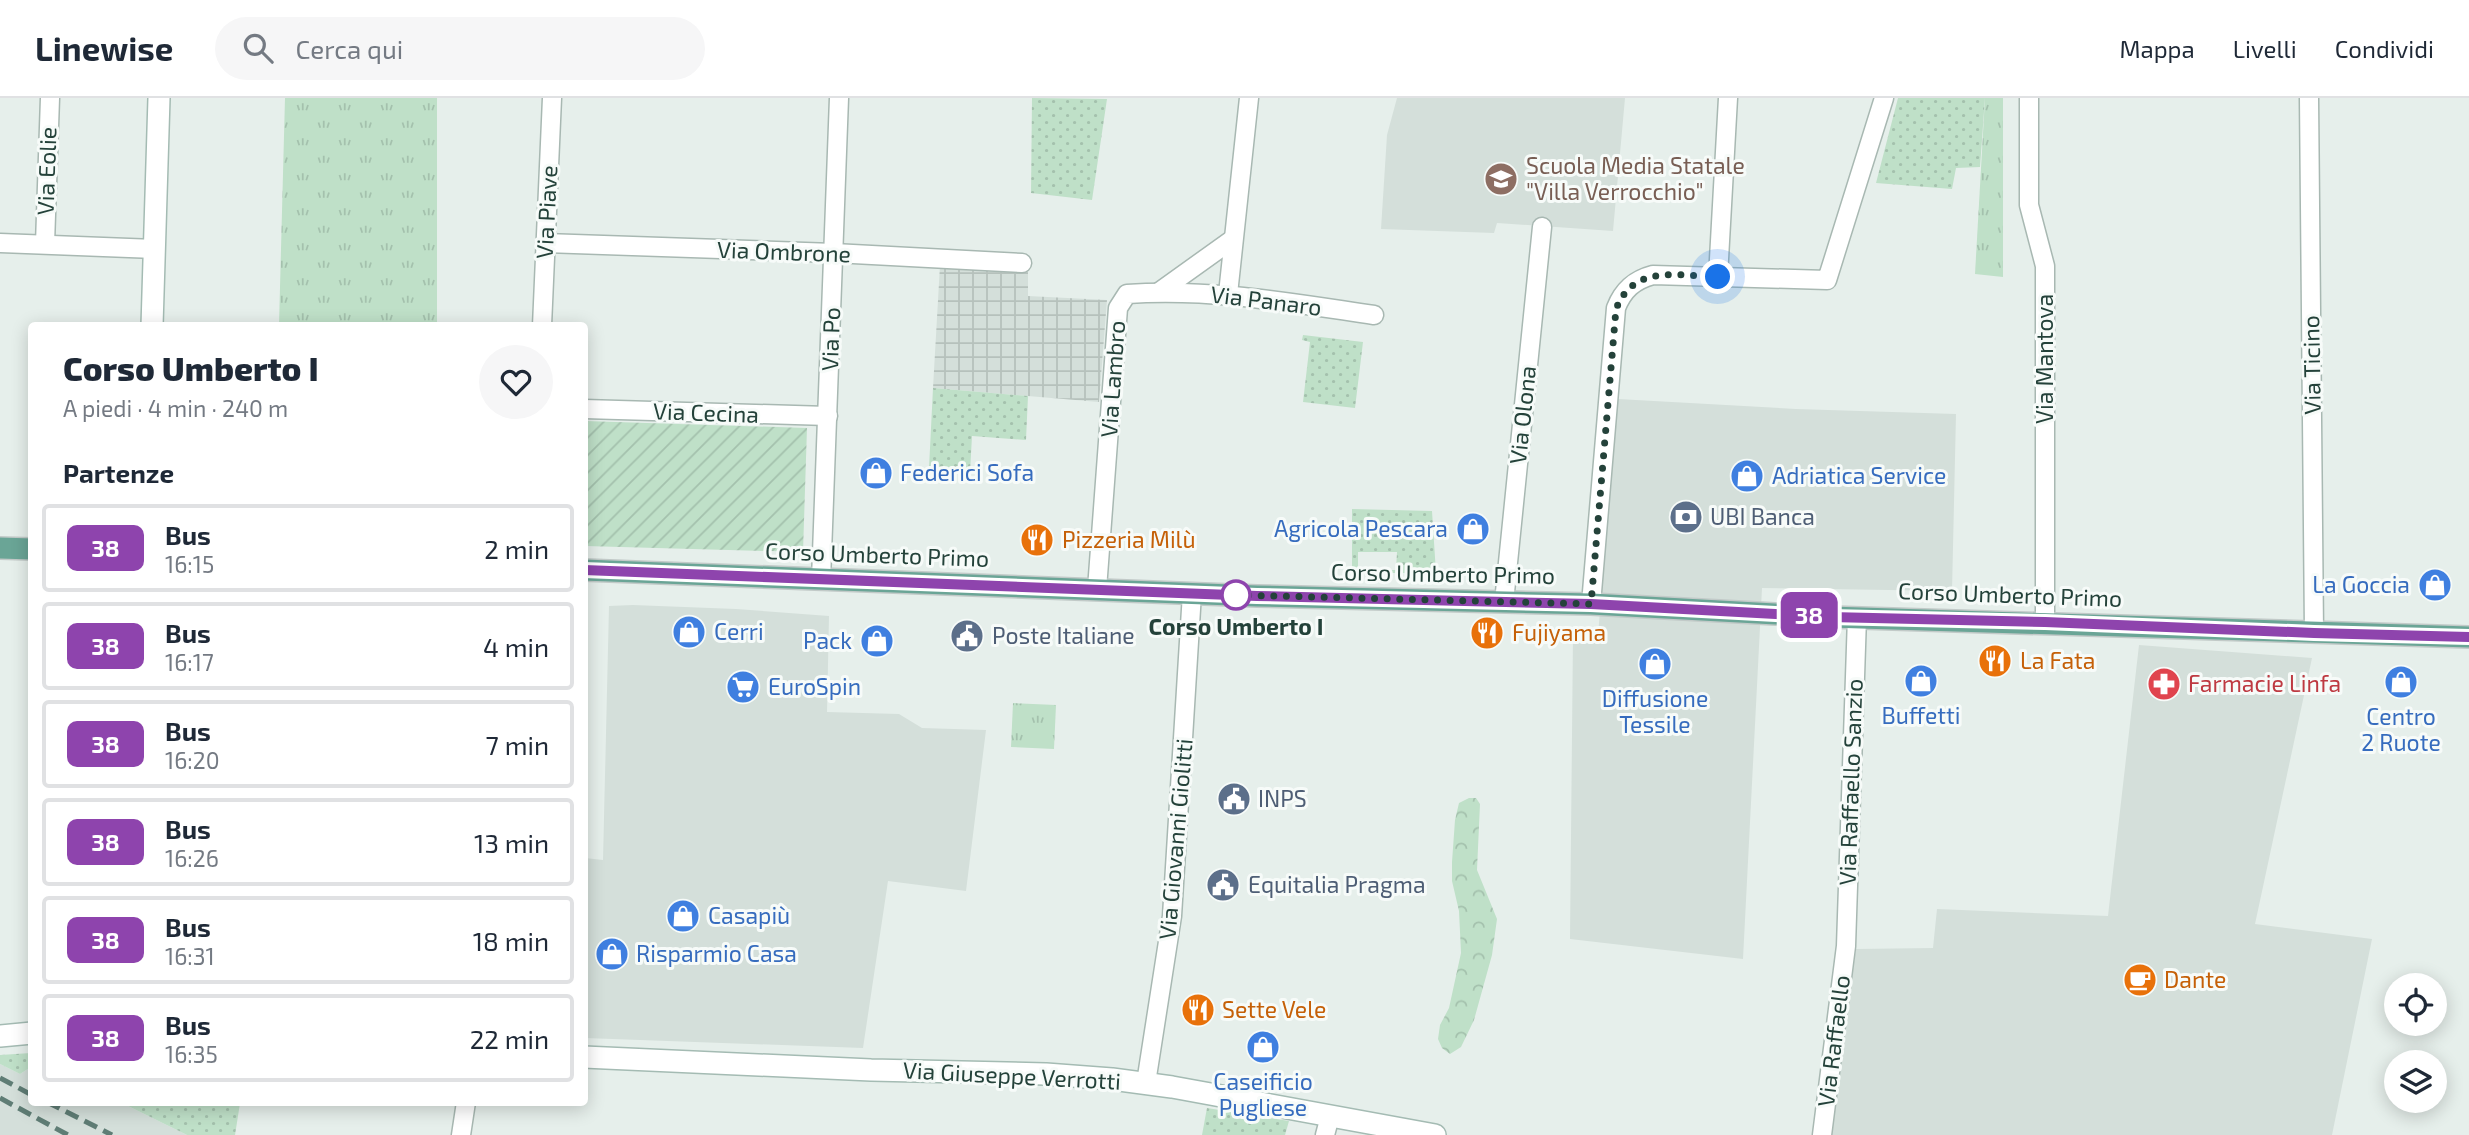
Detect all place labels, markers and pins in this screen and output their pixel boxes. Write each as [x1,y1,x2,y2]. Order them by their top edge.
place label: Scuola Media Statale "Villa Verrocchio" [1526,151,1745,205]
school or university icon: Scuola Media Statale "Villa Verrocchio" [1482,160,1520,198]
shop icon: Federici Sofa [857,454,895,492]
shop icon: Adriatica Service [1728,457,1766,495]
place label: Federici Sofa [900,458,1034,486]
place label: Adriatica Service [1772,461,1946,489]
bank icon: UBI Banca [1667,498,1705,536]
place label: UBI Banca [1710,502,1815,530]
shop icon: Agricola Pescara [1454,510,1492,548]
place label: Agricola Pescara [1274,514,1448,542]
restaurant icon: Pizzeria Milù [1018,521,1056,559]
place label: Pizzeria Milù [1062,525,1196,553]
shop icon: La Goccia [2416,566,2454,604]
place label: La Goccia [2312,570,2410,598]
marker: Corso Umberto I [1221,580,1251,610]
place label: Corso Umberto I [1149,612,1323,640]
shop icon: Cerri [670,613,708,651]
restaurant icon: Fujiyama [1468,614,1506,652]
place label: Cerri [714,617,764,645]
public building icon: Poste Italiane [948,617,986,655]
place label: Fujiyama [1512,618,1606,646]
place label: Poste Italiane [992,621,1135,649]
shop icon: Pack [858,622,896,660]
place label: Pack [803,626,852,654]
restaurant icon: La Fata [1976,642,2014,680]
shop icon: Diffusione Tessile [1636,645,1674,683]
place label: La Fata [2020,646,2095,674]
shop icon: Buffetti [1902,662,1940,700]
shop icon: Centro 2 Ruote [2382,663,2420,701]
pharmacy icon: Farmacie Linfa [2145,665,2183,703]
supermarket icon: EuroSpin [724,668,762,706]
place label: Farmacie Linfa [2188,669,2341,697]
place label: EuroSpin [768,672,861,700]
place label: Diffusione Tessile [1602,684,1708,738]
place label: Buffetti [1881,701,1961,729]
place label: Centro 2 Ruote [2361,702,2441,756]
public building icon: INPS [1215,780,1253,818]
place label: INPS [1258,784,1307,812]
public building icon: Equitalia Pragma [1204,866,1242,904]
place label: Equitalia Pragma [1248,870,1426,898]
shop icon: Casapiù [664,897,702,935]
place label: Casapiù [708,901,790,929]
shop icon: Risparmio Casa [593,935,631,973]
place label: Risparmio Casa [636,939,797,967]
cafe icon: Dante [2121,961,2159,999]
place label: Dante [2164,965,2226,993]
restaurant icon: Sette Vele [1179,991,1217,1029]
place label: Sette Vele [1222,995,1326,1023]
shop icon: Caseificio Pugliese [1244,1028,1282,1066]
place label: Caseificio Pugliese [1213,1067,1313,1121]

